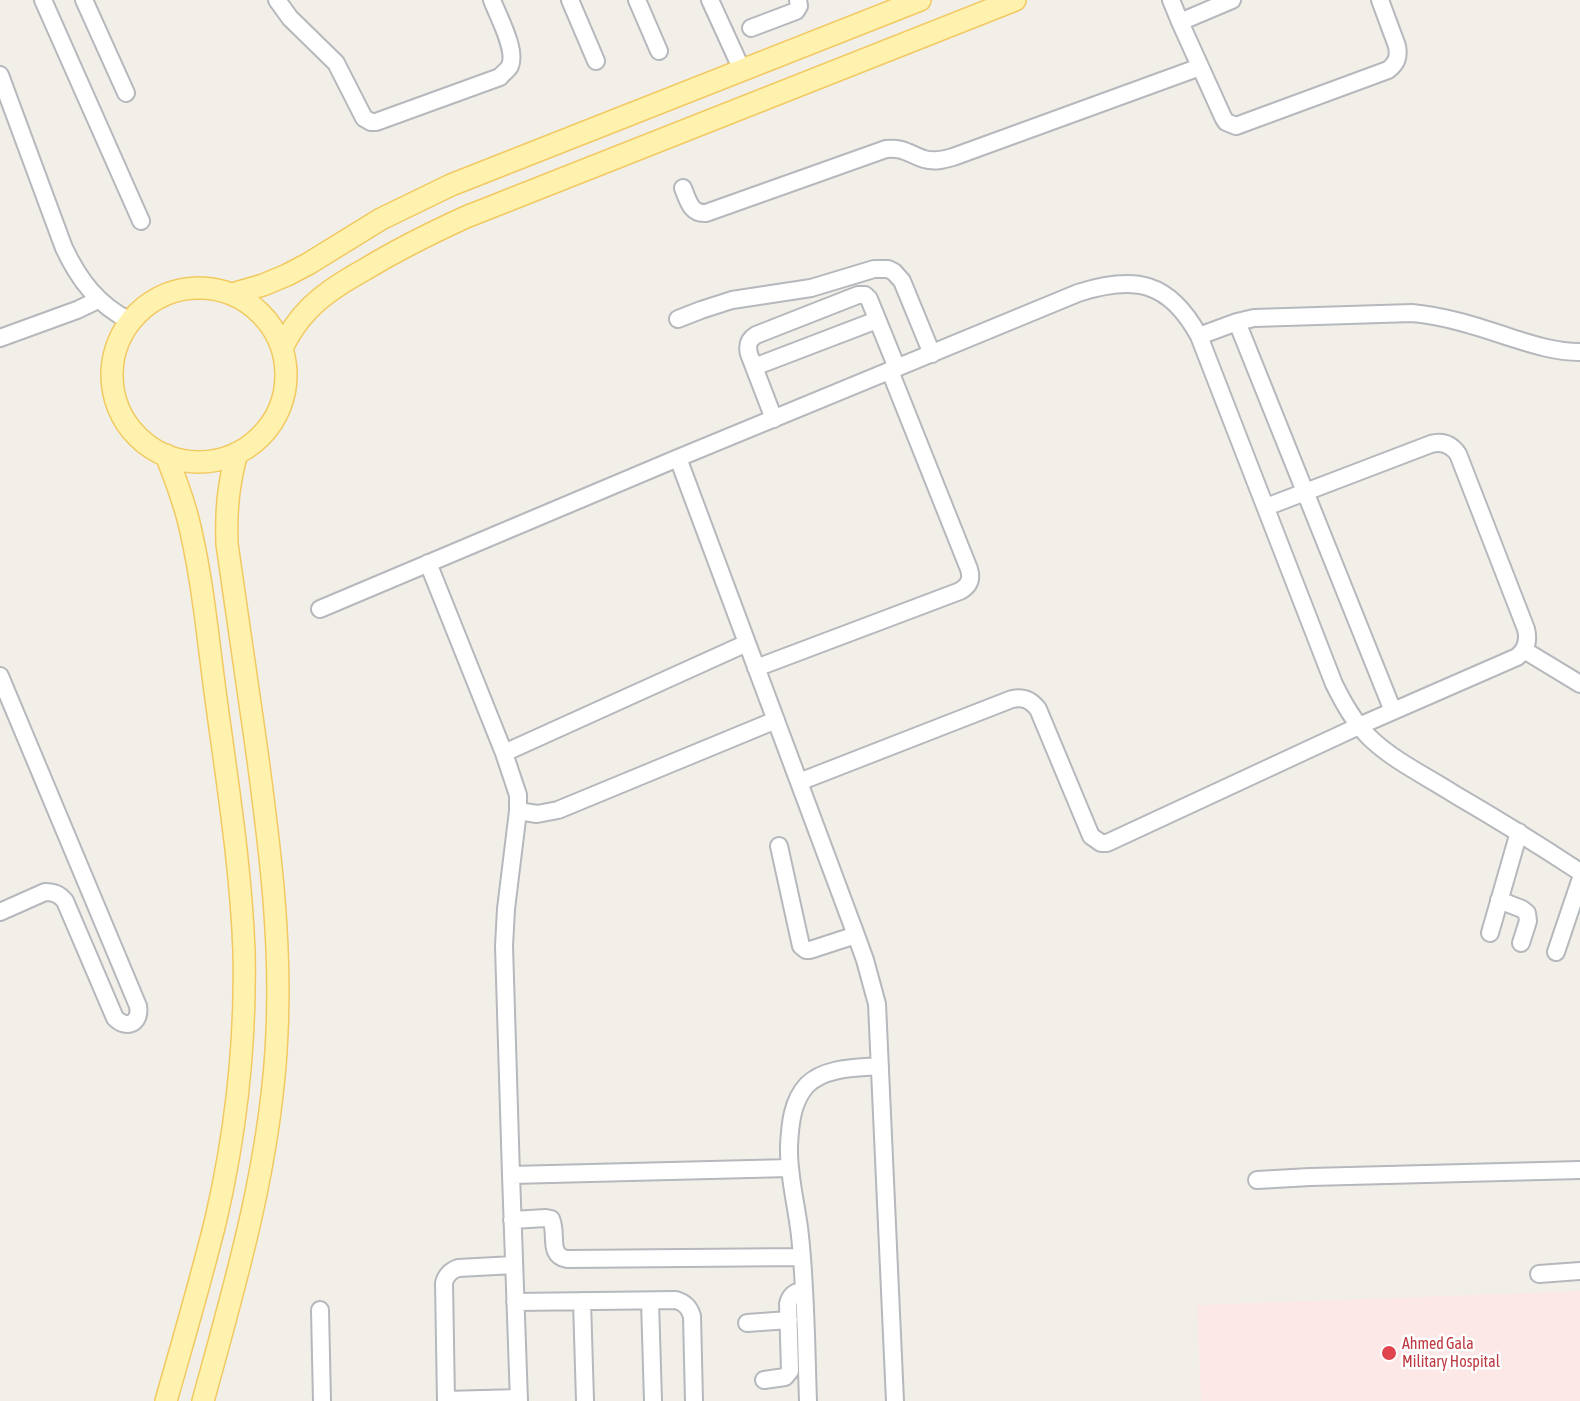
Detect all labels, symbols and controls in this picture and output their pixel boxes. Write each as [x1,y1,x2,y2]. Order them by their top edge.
place label: Ahmed Gala Military Hospital [1402,1334,1500,1372]
marker: Ahmed Gala Military Hospital [1380,1344,1398,1362]

